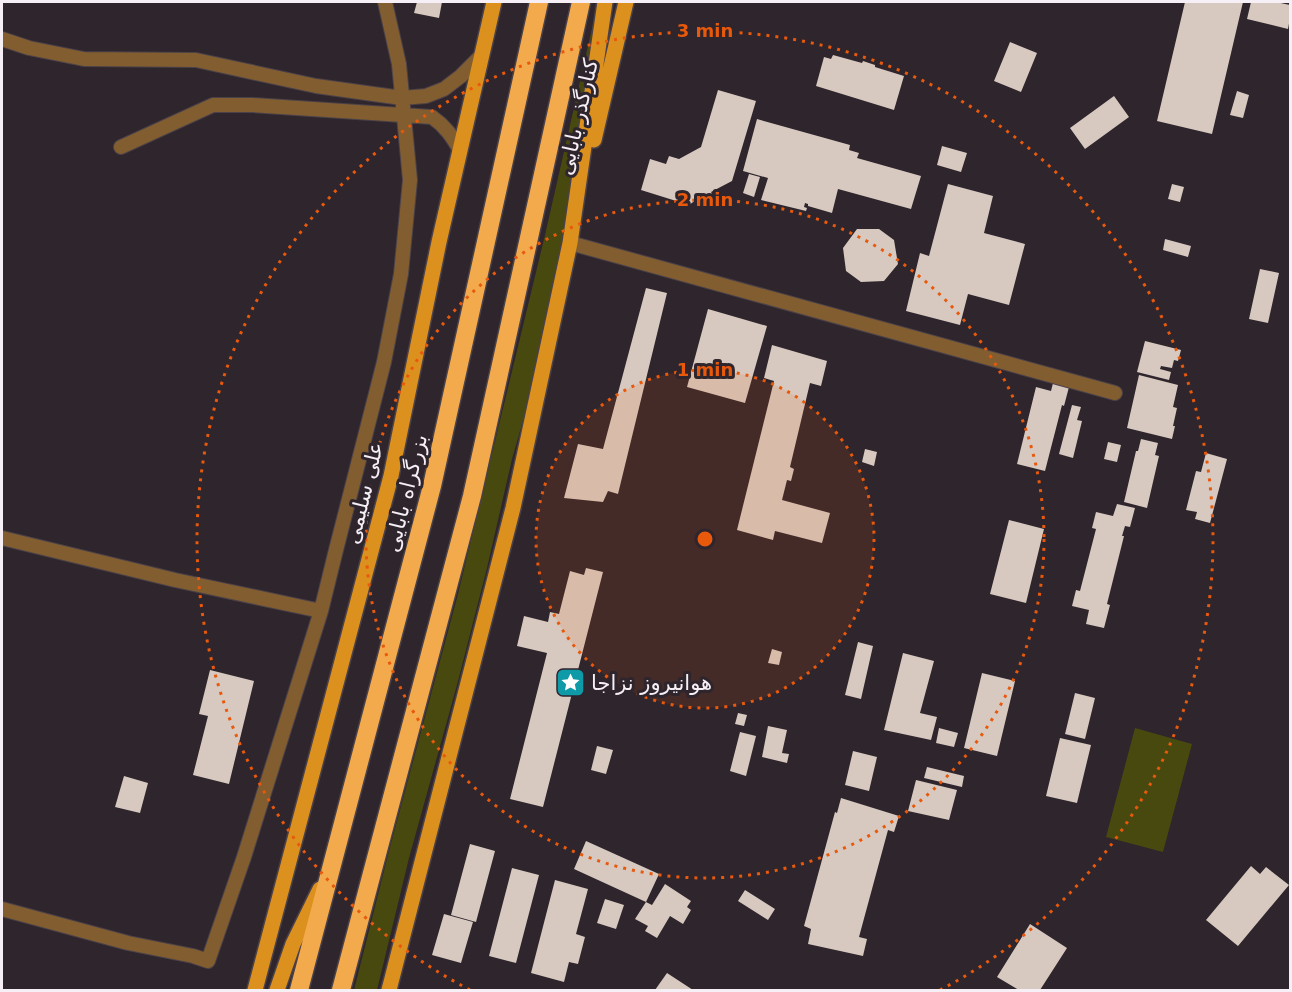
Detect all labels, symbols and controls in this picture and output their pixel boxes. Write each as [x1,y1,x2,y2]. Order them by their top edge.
text: 3 min [677,20,733,41]
street label: کنارگذر بابایی [553,57,603,177]
text: 2 min [677,189,733,210]
text: 1 min [677,359,733,380]
street label: بزرگراه بابایی [380,432,432,554]
street label: علی سلیمی [340,440,388,546]
centre of rings [695,529,715,549]
place icon: هوانیروز نزاجا [554,667,586,699]
place label: هوانیروز نزاجا [591,671,712,695]

